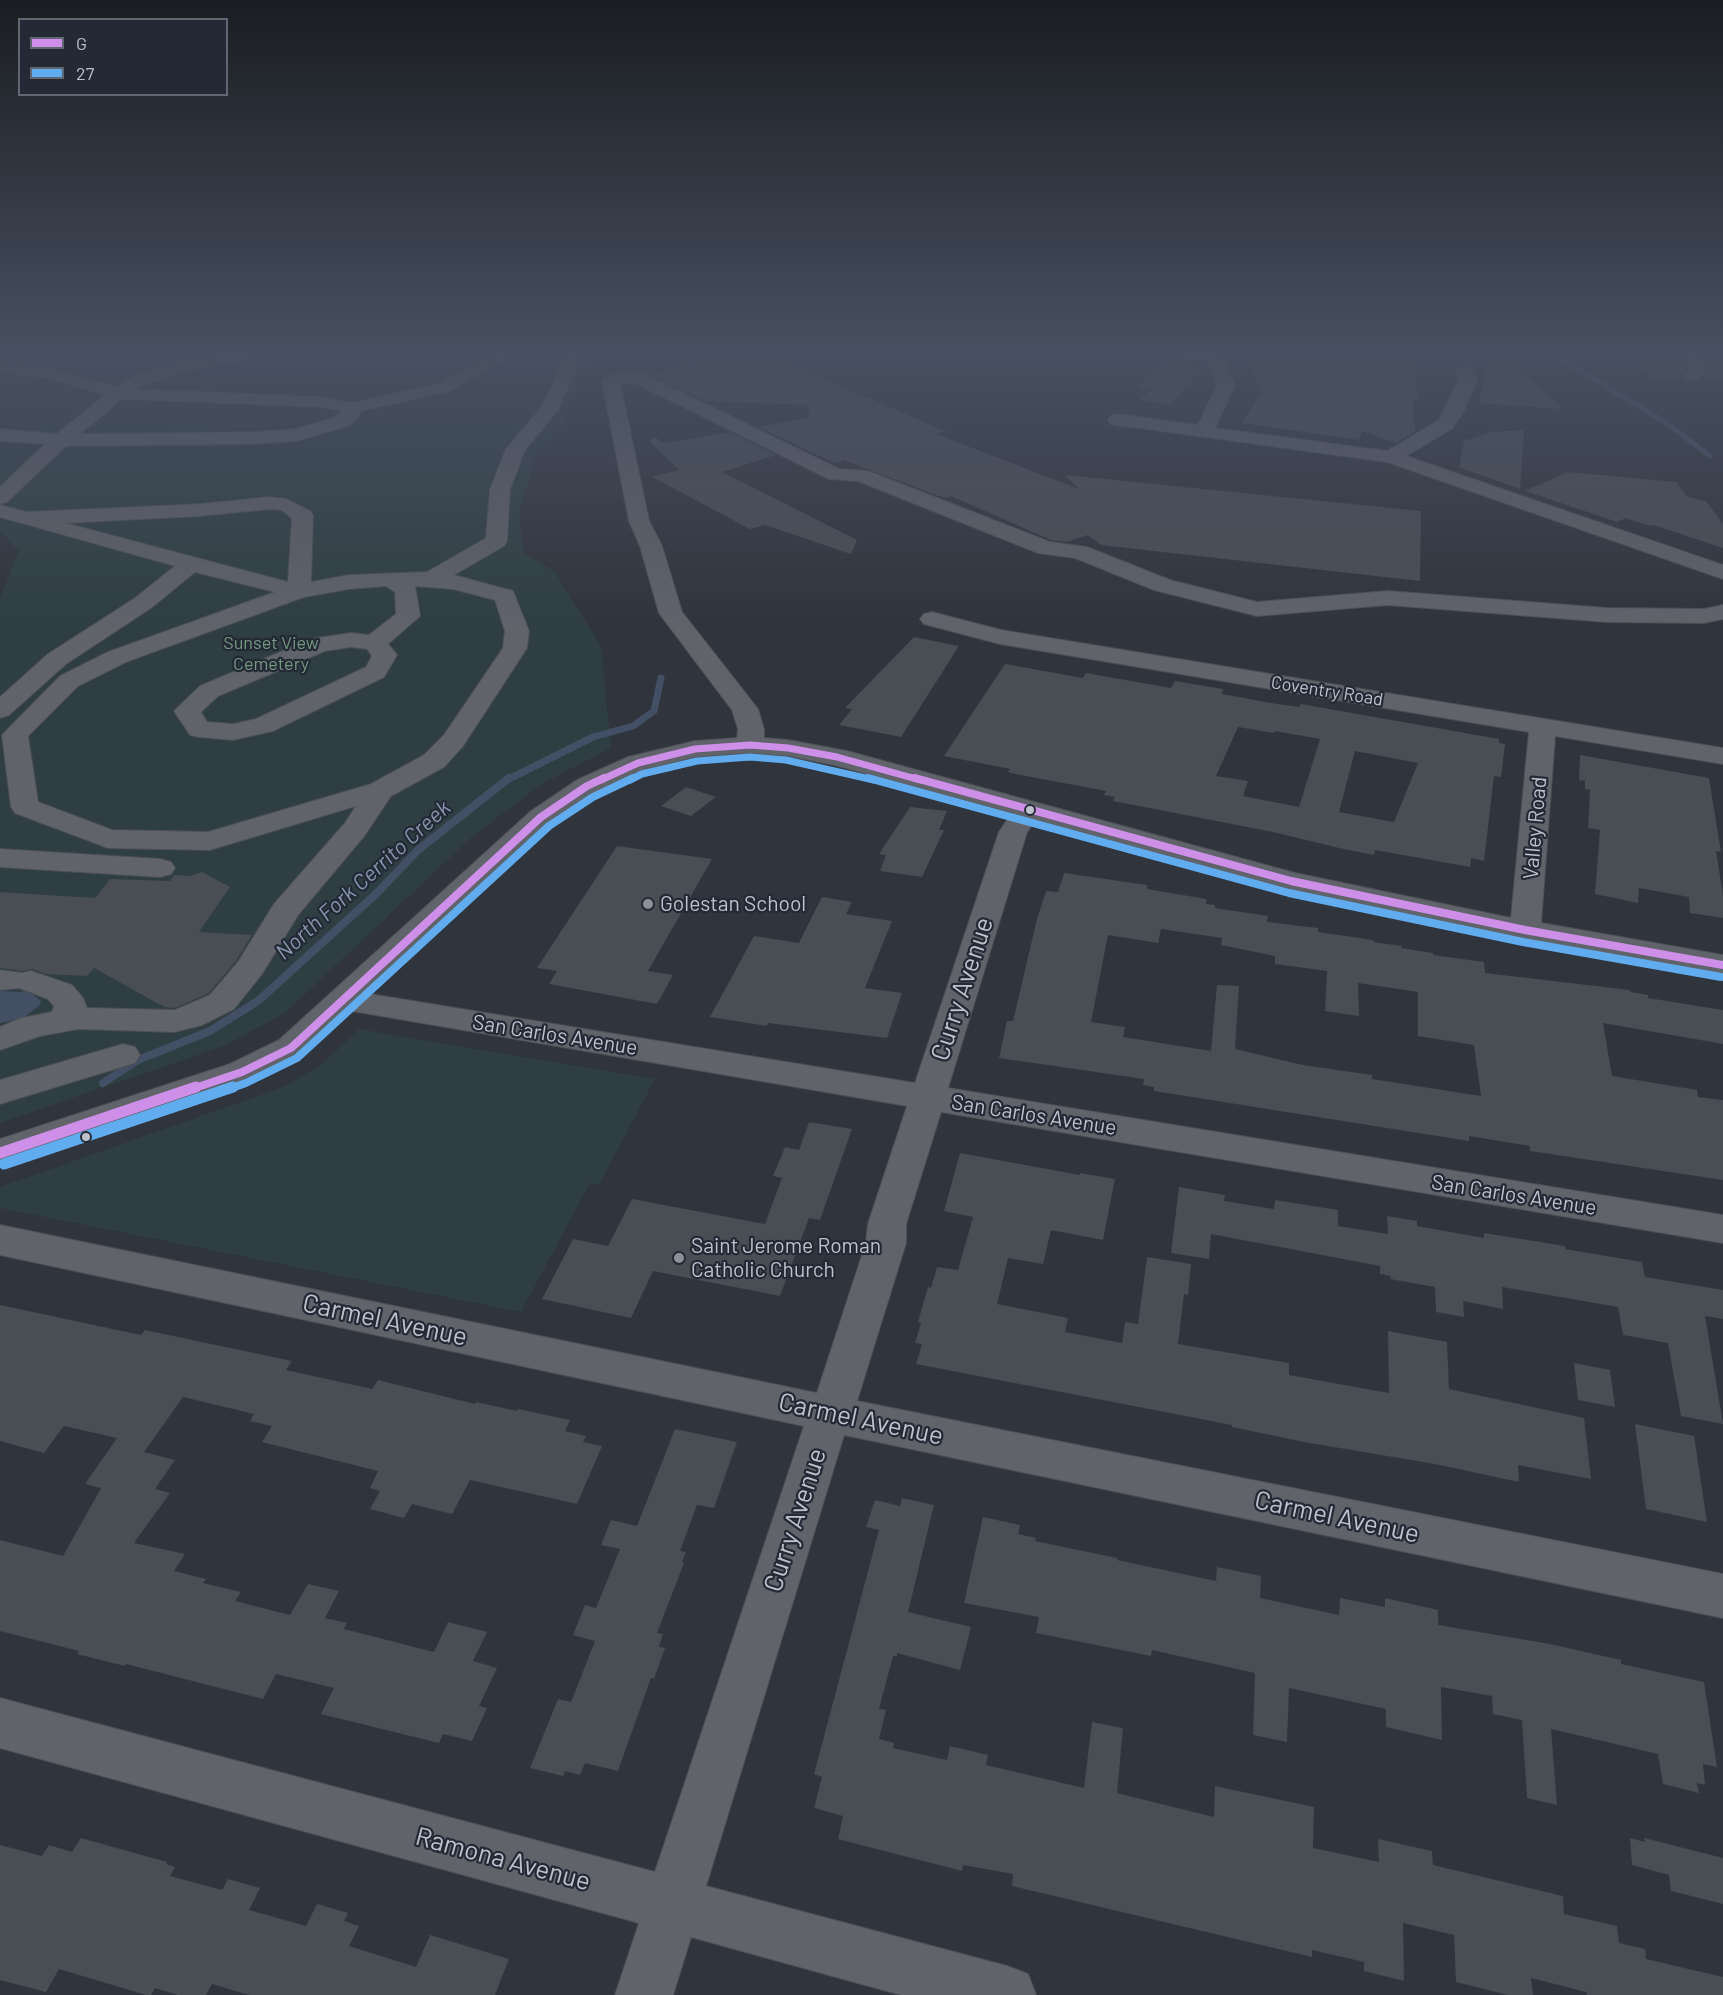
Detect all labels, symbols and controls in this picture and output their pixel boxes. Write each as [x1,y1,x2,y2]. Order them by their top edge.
legend [18,18,228,96]
text: G [76,32,87,54]
text: 27 [76,62,94,84]
park label: Sunset View Cemetery [223,632,319,674]
street label: Coventry Road [1269,671,1385,711]
street label: Valley Road [1518,776,1552,880]
water label: North Fork Cerrito Creek [270,795,456,965]
unlabelled marker [1024,804,1036,816]
place label: Golestan School [660,891,806,917]
marker: Golestan School [641,897,655,911]
street label: Curry Avenue [924,913,1000,1065]
street label: San Carlos Avenue [471,1010,639,1060]
street label: San Carlos Avenue [950,1090,1118,1140]
unlabelled marker [80,1131,92,1143]
street label: San Carlos Avenue [1430,1170,1598,1220]
place label: Saint Jerome Roman Catholic Church [691,1233,881,1283]
marker: Saint Jerome Roman Catholic Church [672,1251,686,1265]
street label: Carmel Avenue [300,1287,470,1353]
street label: Carmel Avenue [776,1386,946,1452]
street label: Curry Avenue [757,1444,833,1596]
street label: Carmel Avenue [1252,1484,1422,1550]
street label: Ramona Avenue [412,1821,594,1897]

